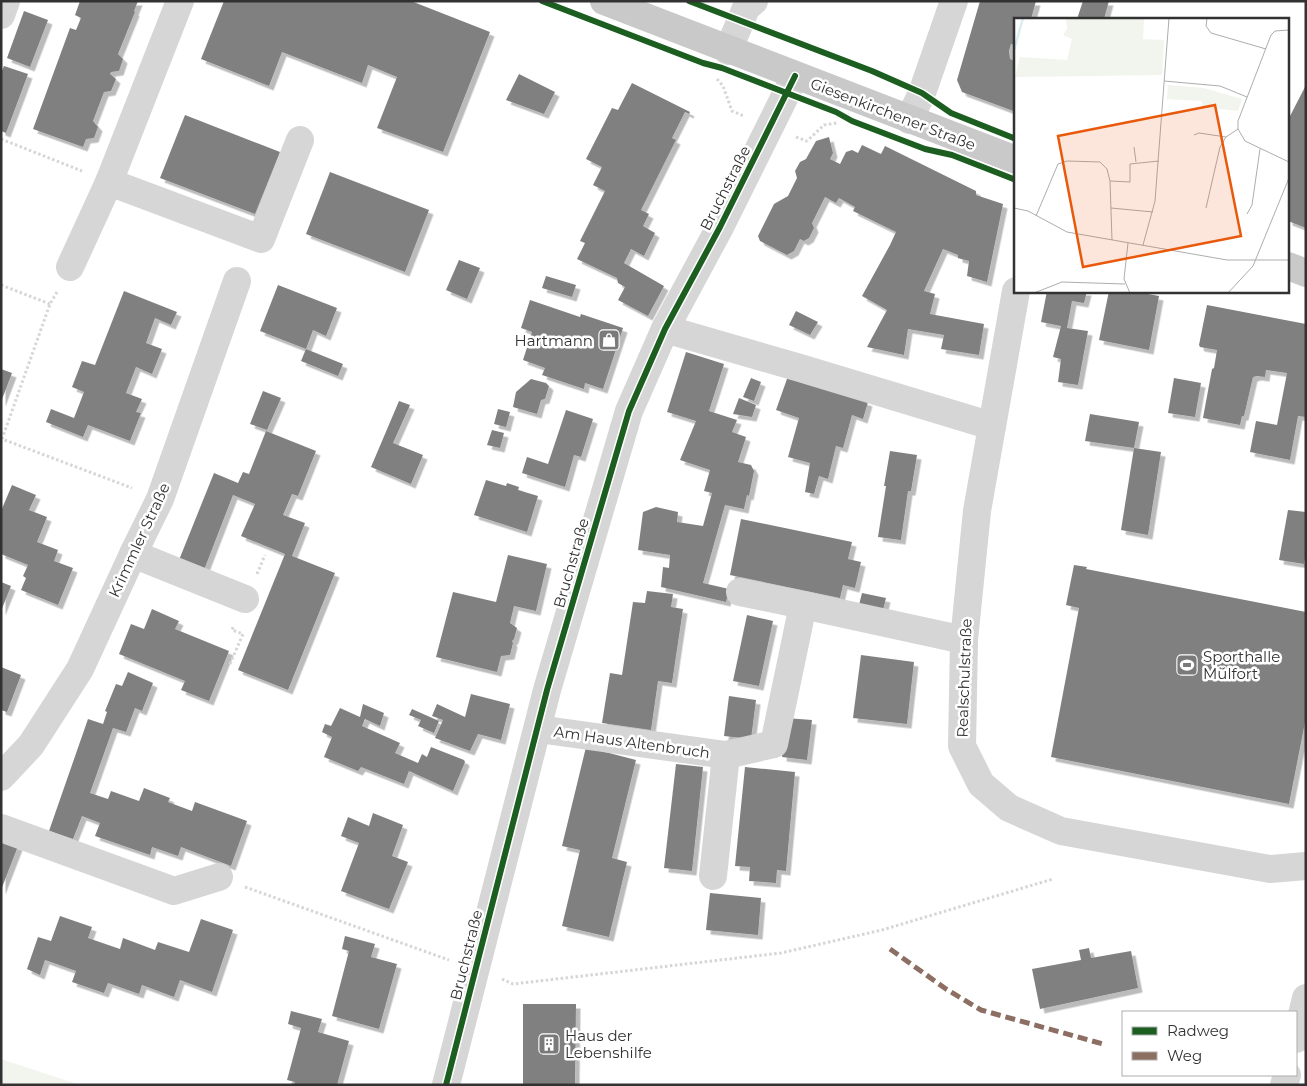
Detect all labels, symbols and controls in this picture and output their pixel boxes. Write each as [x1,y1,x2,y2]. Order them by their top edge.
inset map [1014,18,1290,292]
street label: Giesenkirchener Straße [808,74,978,154]
street label: Bruchstraße [696,142,754,234]
shop icon: Hartmann [597,328,621,352]
place label: Hartmann [515,331,593,350]
street label: Krimmler Straße [104,480,174,600]
street label: Bruchstraße [549,516,593,610]
street label: Realschulstraße [952,618,976,738]
place label: Sporthalle Mülfort [1203,647,1280,683]
sports icon: Sporthalle Mülfort [1175,653,1199,677]
street label: Am Haus Altenbruch [553,722,711,762]
street label: Bruchstraße [446,908,486,1002]
legend [1122,1011,1297,1076]
text: Radweg [1167,1021,1229,1040]
place label: Haus der Lebenshilfe [565,1026,652,1062]
building icon: Haus der Lebenshilfe [537,1032,561,1056]
text: Weg [1167,1046,1202,1065]

